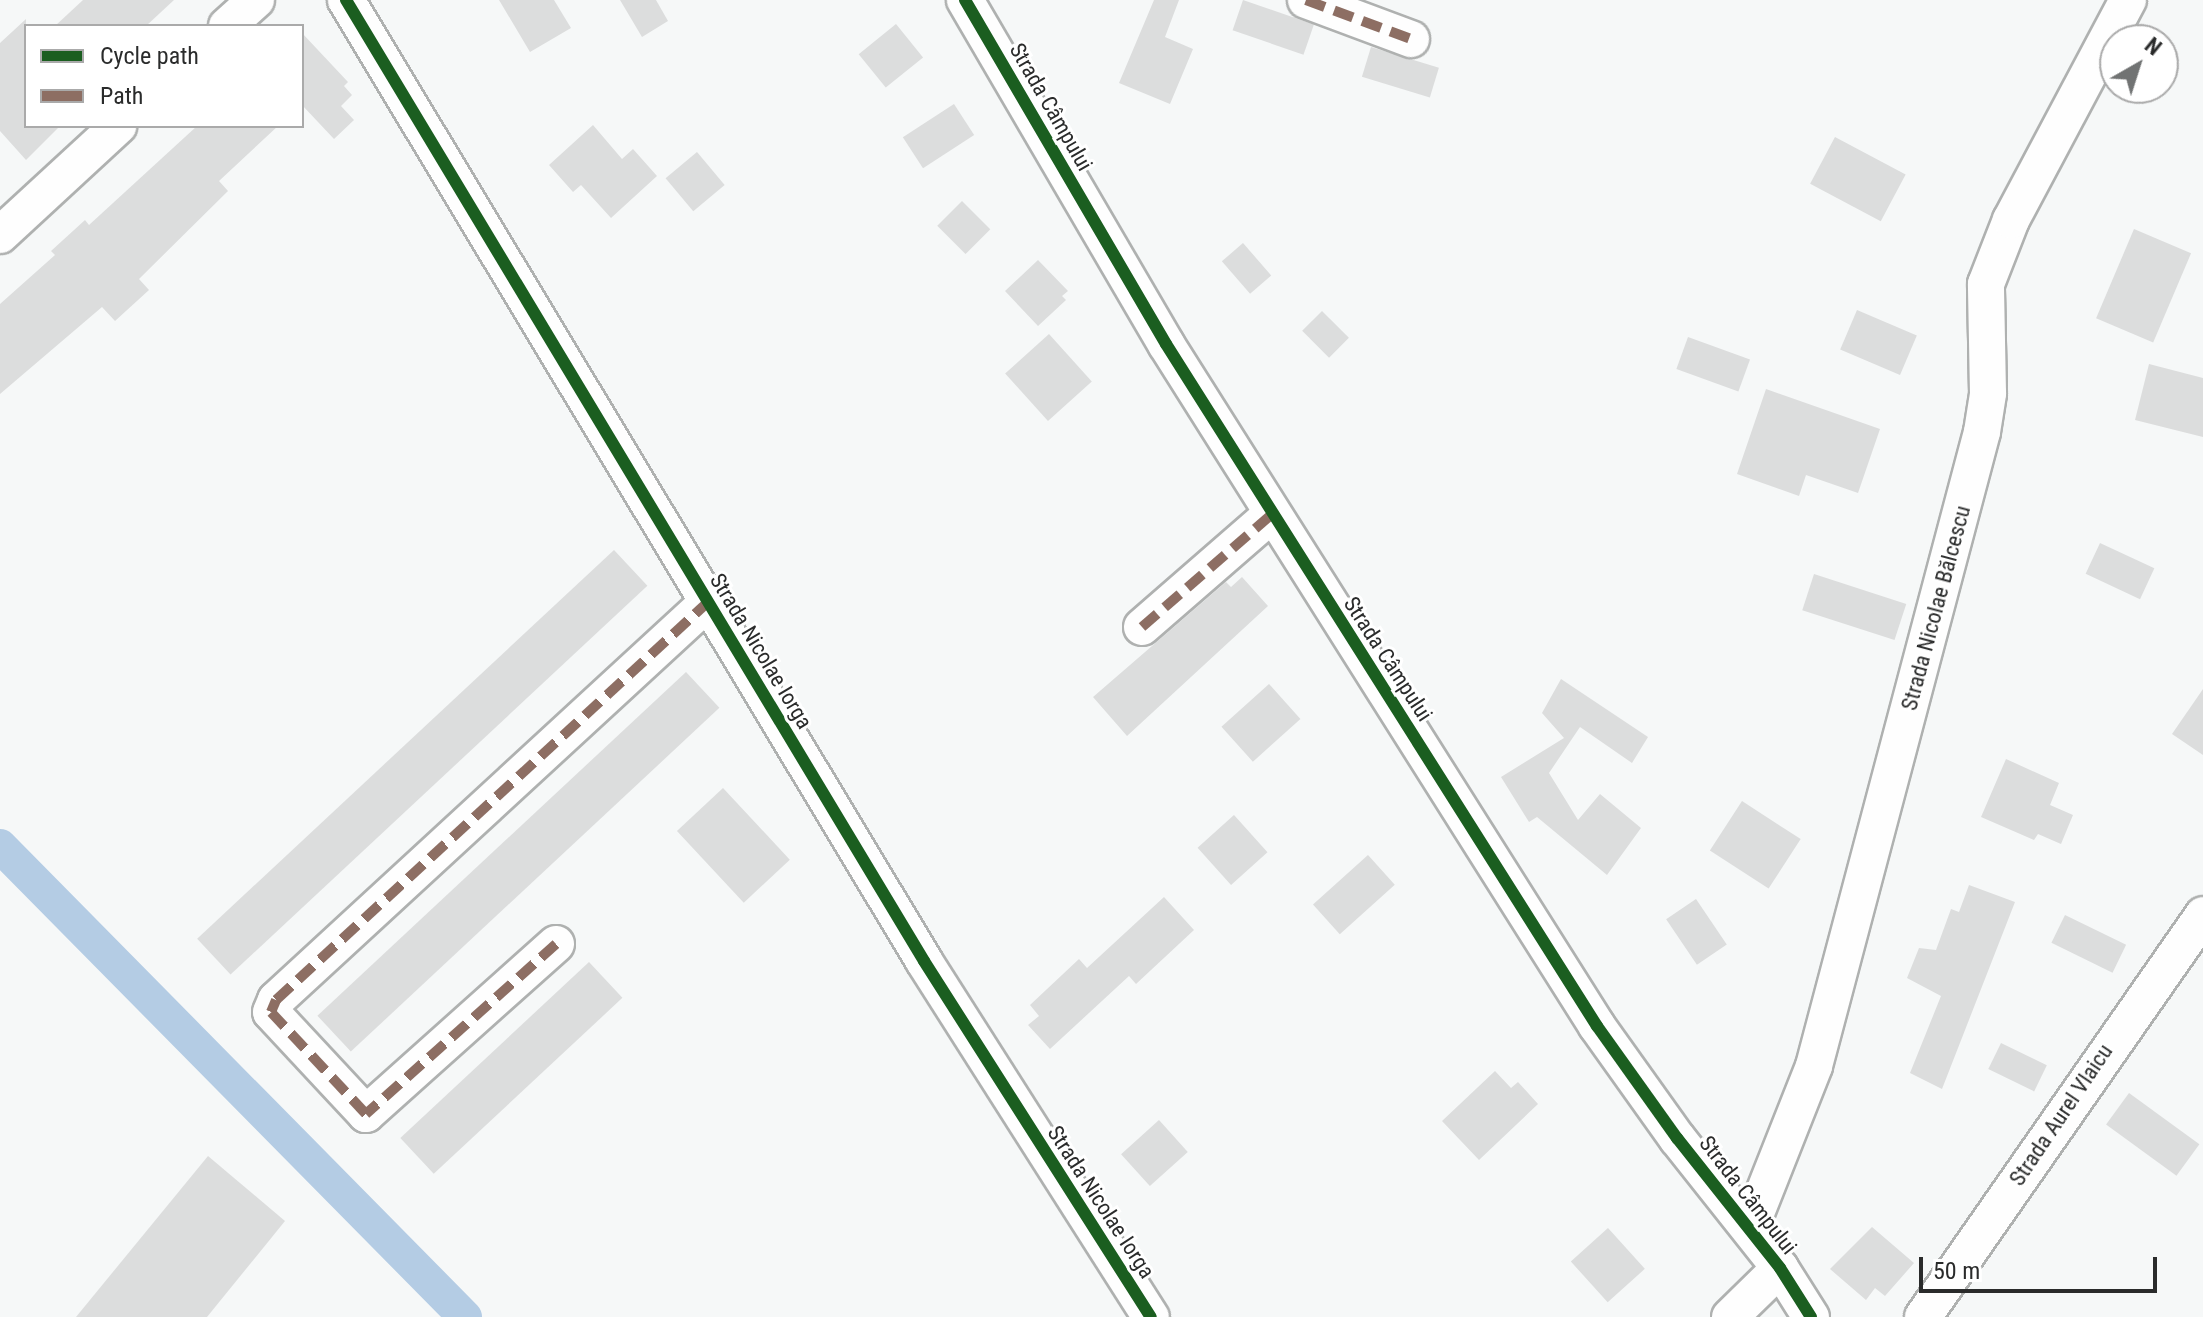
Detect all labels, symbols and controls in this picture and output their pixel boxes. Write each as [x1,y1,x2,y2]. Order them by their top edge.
legend [24,24,304,128]
north arrow [2099,24,2179,104]
text: N [2140,33,2166,60]
street label: Strada Câmpului [1004,38,1098,176]
text: Cycle path [100,42,199,70]
text: Path [100,82,143,110]
street label: Strada Nicolae Bălcescu [1896,503,1976,713]
street label: Strada Nicolae Iorga [704,569,818,733]
street label: Strada Câmpului [1338,592,1438,726]
street label: Strada Aurel Vlaicu [2004,1039,2118,1191]
street label: Strada Nicolae Iorga [1042,1121,1160,1283]
street label: Strada Câmpului [1694,1131,1802,1259]
scale bar [1923,1241,2161,1291]
text: 50 m [1933,1257,1980,1285]

